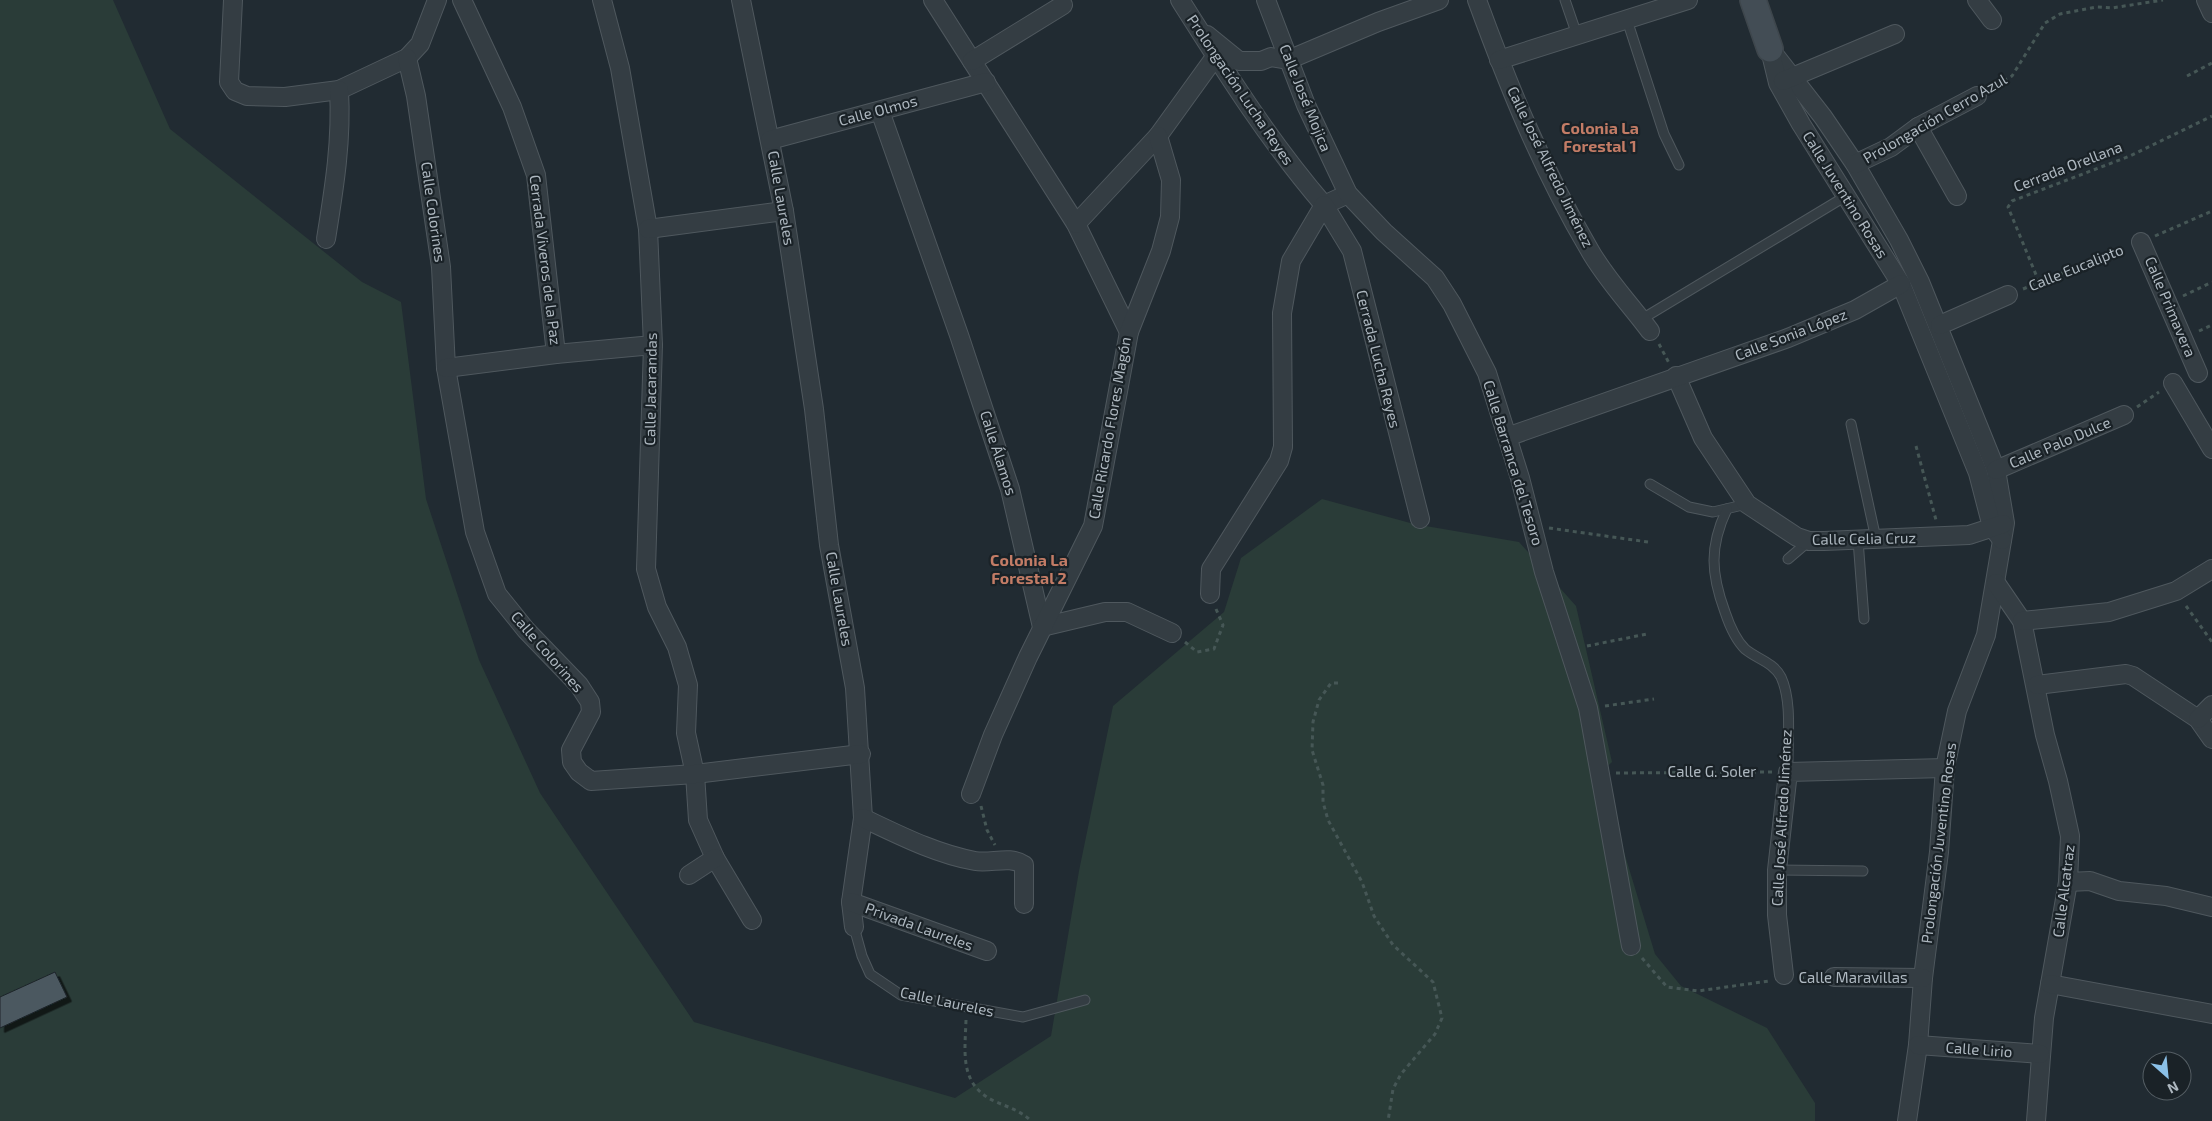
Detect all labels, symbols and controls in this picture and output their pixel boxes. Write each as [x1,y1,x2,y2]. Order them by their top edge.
street label: Prolongación Lucha Reyes [1184,11,1298,168]
street label: Calle José Mojica [1275,41,1336,154]
street label: Prolongación Cerro Azul [1859,69,2010,167]
street label: Calle José Alfredo Jiménez [1504,83,1598,250]
street label: Calle Olmos [836,91,919,129]
district label: Colonia La Forestal 1 [1561,118,1639,155]
street label: Calle Juventino Rosas [1799,128,1892,261]
street label: Cerrada Orellana [2011,137,2125,195]
street label: Calle Laureles [765,149,799,246]
street label: Calle Colorines [418,160,450,263]
street label: Cerrada Viveros de la Paz [527,174,565,346]
street label: Calle Eucalipto [2026,240,2126,294]
street label: Calle Primavera [2142,254,2200,359]
street label: Cerrada Lucha Reyes [1353,288,1405,430]
street label: Calle Sonia López [1732,304,1849,364]
street label: Calle Jacarandas [640,332,660,446]
street label: Calle Ricardo Flores Magón [1084,335,1134,520]
street label: Calle Barranca del Tesoro [1480,378,1548,547]
street label: Calle Álamos [977,408,1021,497]
street label: Calle Palo Dulce [2006,413,2113,472]
street label: Calle Celia Cruz [1812,528,1916,548]
street label: Calle Laureles [823,550,857,647]
district label: Colonia La Forestal 2 [990,550,1068,587]
street label: Calle Colorines [508,607,588,695]
street label: Calle José Alfredo Jiménez [1767,729,1795,907]
street label: Prolongación Juventino Rosas [1917,741,1959,944]
street label: Calle G. Soler [1668,762,1756,780]
street label: Calle Alcatraz [2048,843,2078,938]
street label: Privada Laureles [863,898,976,954]
street label: Calle Maravillas [1798,968,1908,986]
street label: Calle Laureles [899,982,996,1020]
street label: Calle Lirio [1945,1038,2013,1060]
north arrow [2142,1051,2192,1101]
text: N [2165,1078,2181,1098]

